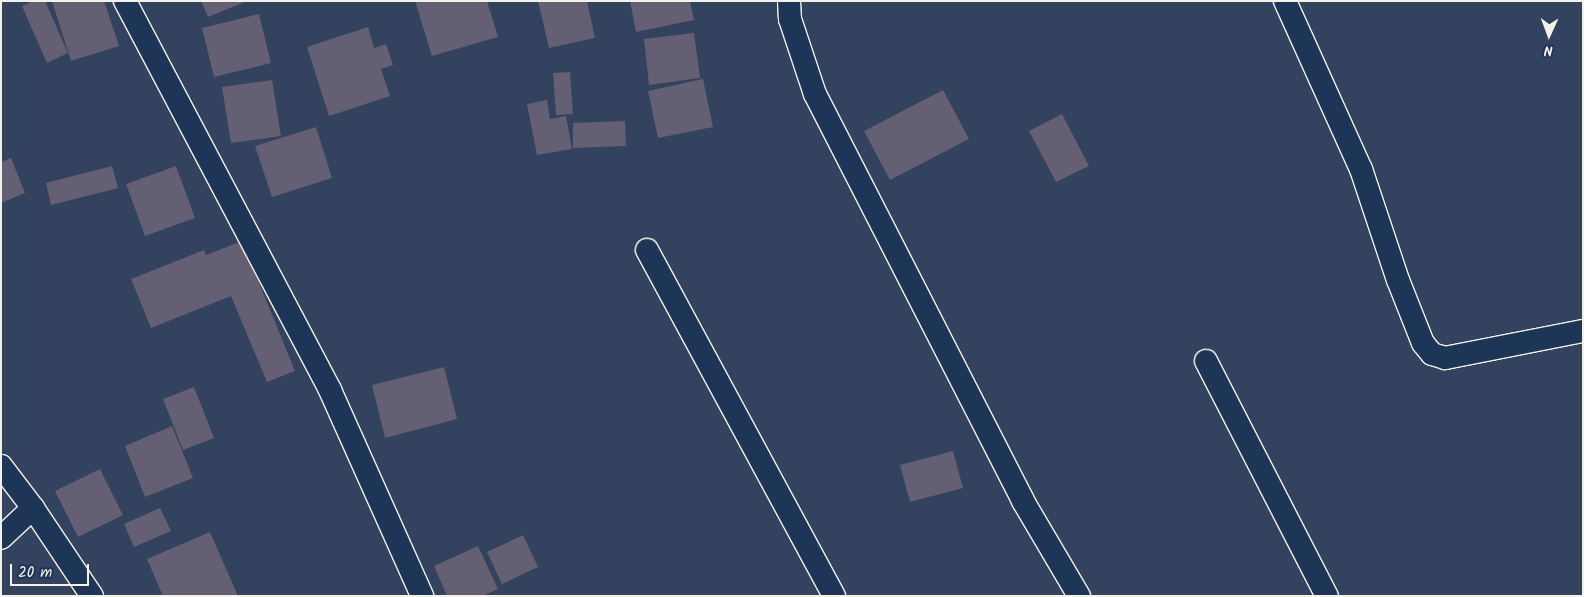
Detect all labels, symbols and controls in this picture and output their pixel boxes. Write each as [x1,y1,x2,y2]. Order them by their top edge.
north arrow [1524,10,1574,60]
text: N [1544,39,1553,61]
scale bar [12,554,91,586]
text: 20 m [18,561,52,585]

